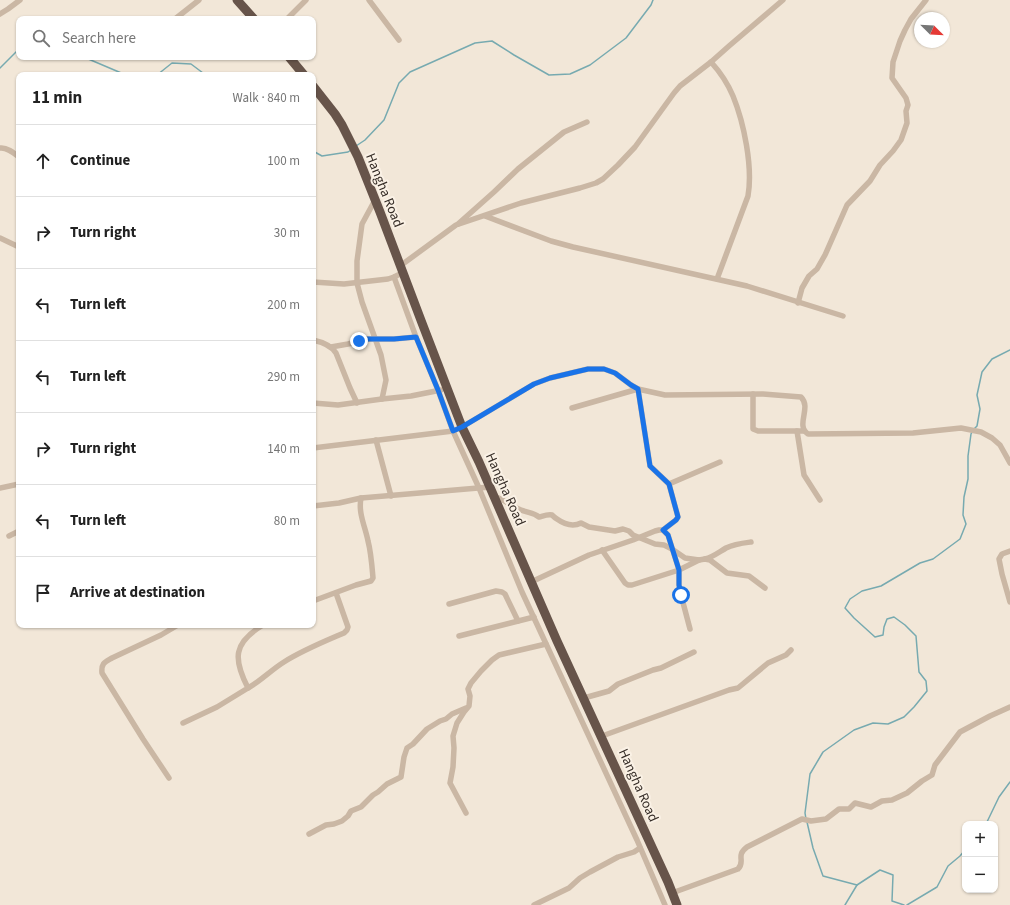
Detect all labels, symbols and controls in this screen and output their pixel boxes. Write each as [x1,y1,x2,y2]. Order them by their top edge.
north arrow [914,12,950,48]
search box [16,16,316,60]
icon: search [30,27,52,49]
text: Search here [62,28,136,49]
text: 11 min [32,86,82,110]
text: Walk · 840 m [232,89,300,107]
icon: ahead [32,150,54,172]
text: Continue [70,150,130,171]
street label: Hangha Road [360,150,408,230]
text: 100 m [267,152,300,170]
icon: right [32,222,54,244]
text: Turn right [70,222,136,243]
text: 30 m [274,224,300,242]
icon: left [32,294,54,316]
text: Turn left [70,294,126,315]
text: 200 m [267,296,300,314]
route end [350,332,368,350]
icon: left [32,366,54,388]
text: Turn left [70,366,126,387]
text: 290 m [267,368,300,386]
icon: right [32,438,54,460]
text: Turn right [70,438,136,459]
text: 140 m [267,440,300,458]
street label: Hangha Road [480,450,530,529]
icon: left [32,510,54,532]
text: Turn left [70,510,126,531]
text: 80 m [274,512,300,530]
icon: arrive [32,582,54,604]
text: Arrive at destination [70,582,205,603]
route start [672,586,690,604]
street label: Hangha Road [613,746,663,825]
map controls [962,821,998,893]
button: + [962,821,998,857]
button: − [962,857,998,893]

